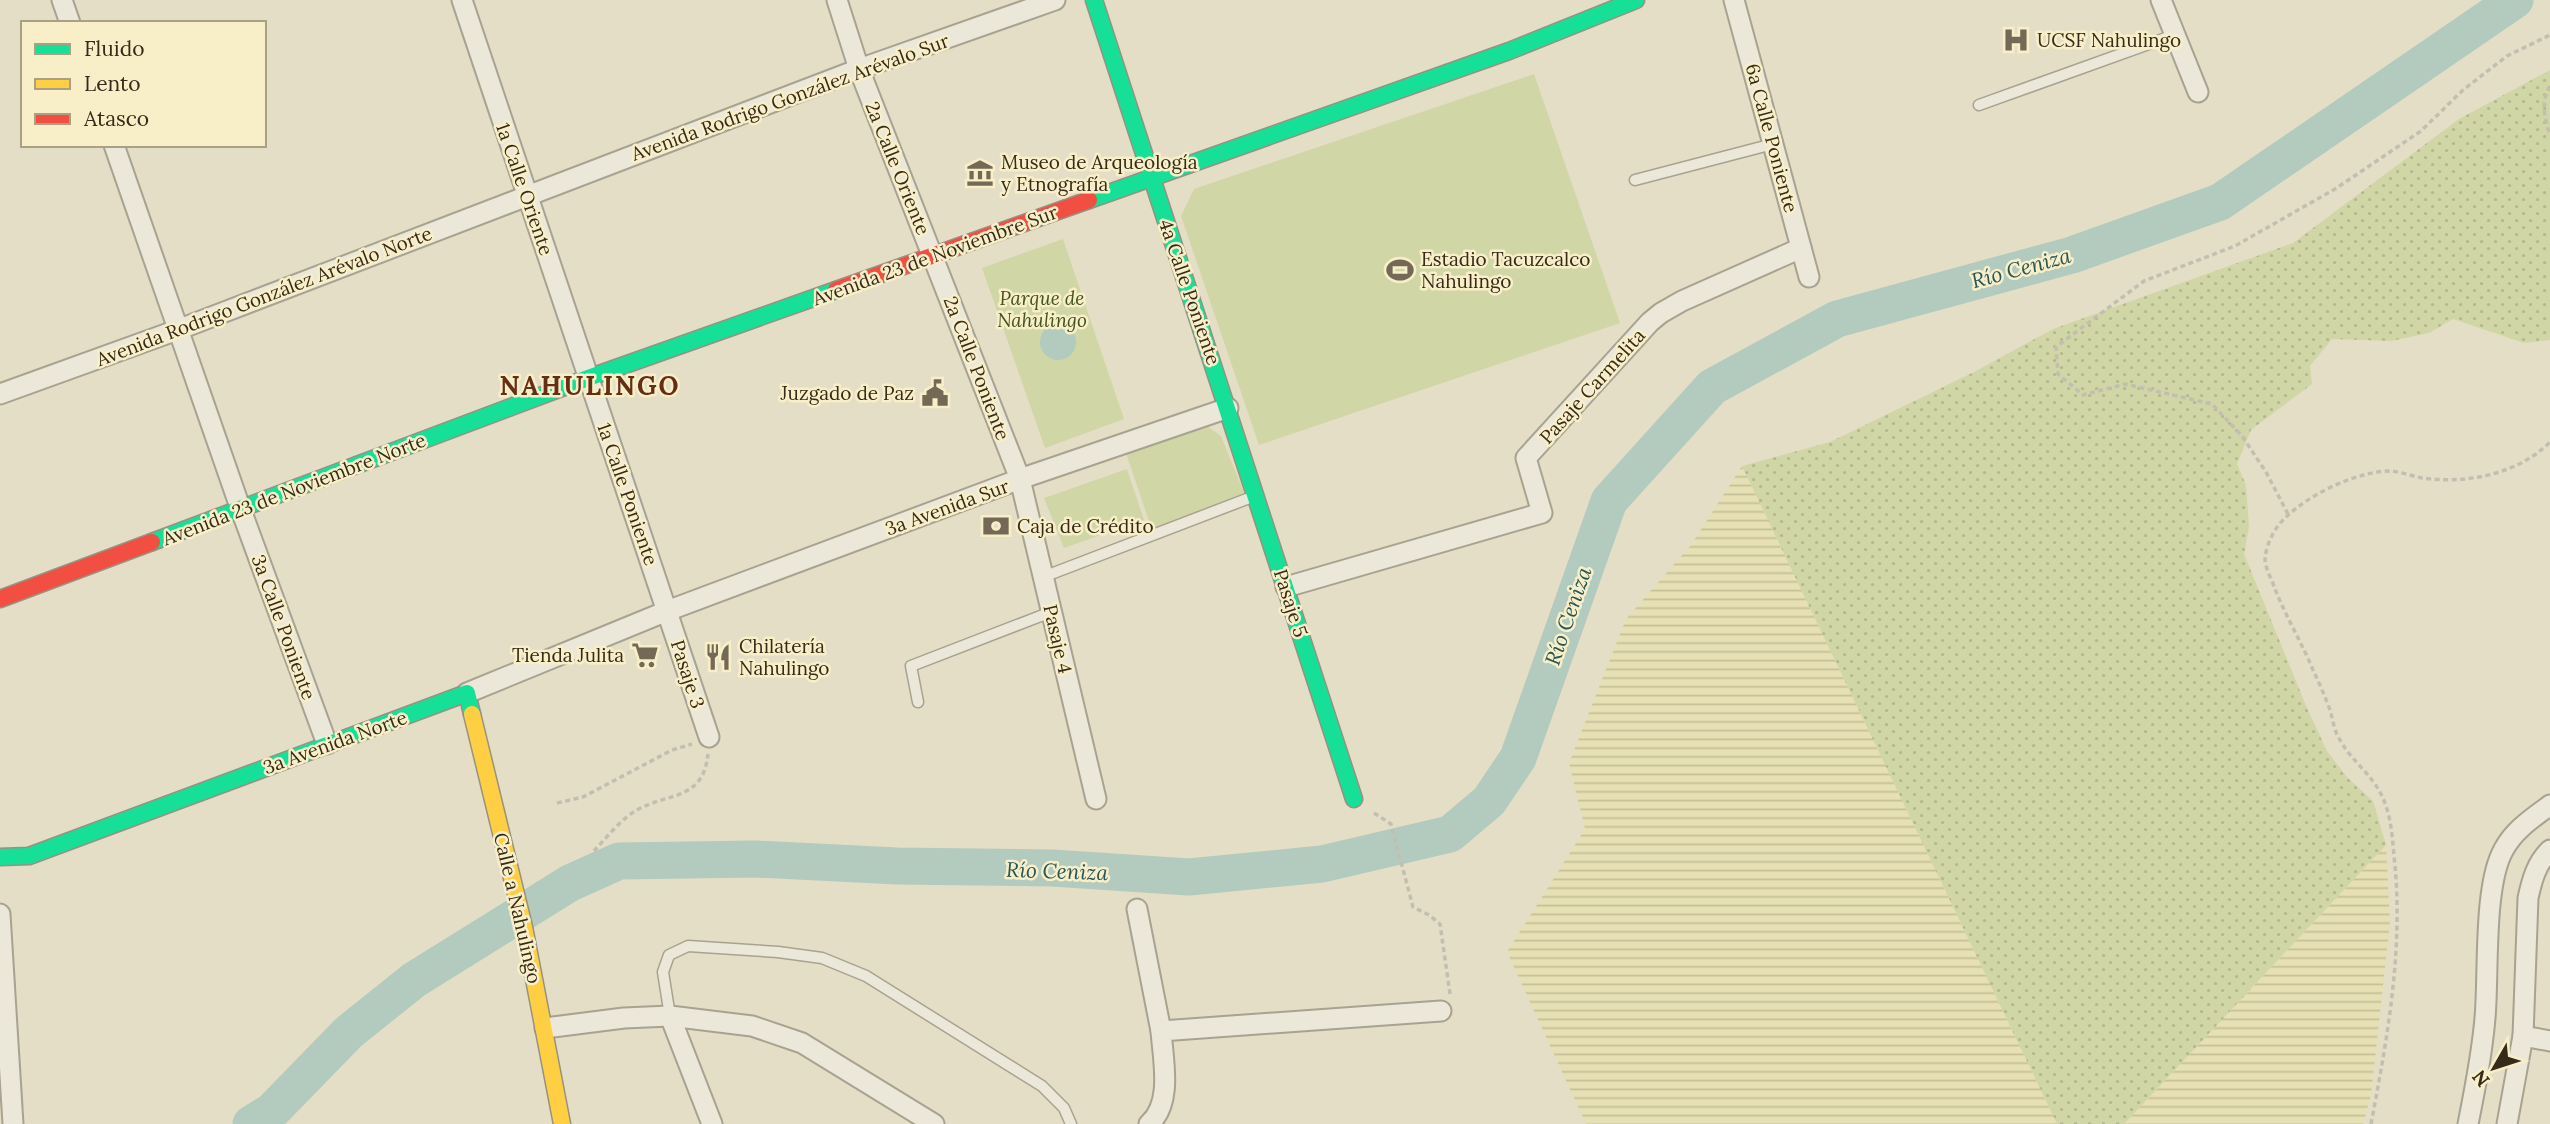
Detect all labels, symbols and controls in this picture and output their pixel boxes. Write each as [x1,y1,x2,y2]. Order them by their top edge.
legend [21,21,266,147]
hospital icon: UCSF Nahulingo [2001,25,2031,55]
street label: Avenida Rodrigo González Arévalo Sur [627,28,953,166]
place label: UCSF Nahulingo [2037,28,2181,52]
text: Fluido [84,35,145,62]
street label: 6a Calle Poniente [1741,61,1803,215]
text: Lento [84,70,141,97]
street label: 2a Calle Oriente [860,98,936,238]
text: Atasco [83,105,149,132]
street label: 1a Calle Oriente [491,120,559,258]
place label: Museo de Arqueología y Etnografía [1001,150,1198,196]
museum icon: Museo de Arqueología y Etnografía [965,158,995,188]
street label: Avenida 23 de Noviembre Sur [808,199,1061,311]
street label: 4a Calle Poniente [1154,216,1226,368]
street label: Avenida Rodrigo González Arévalo Norte [92,221,435,372]
water label: Río Ceniza [1968,242,2074,294]
place label: Estadio Tacuzcalco Nahulingo [1421,247,1590,293]
sports icon: Estadio Tacuzcalco Nahulingo [1385,255,1415,285]
park label: Parque de Nahulingo [997,286,1087,332]
street label: 2a Calle Poniente [938,293,1016,443]
street label: Pasaje Carmelita [1534,323,1650,449]
district label: NAHULINGO [500,369,681,402]
public building icon: Juzgado de Paz [920,378,950,408]
place label: Juzgado de Paz [780,381,914,405]
street label: 1a Calle Poniente [592,420,664,568]
street label: Avenida 23 de Noviembre Norte [158,428,429,551]
street label: 3a Avenida Sur [882,473,1013,541]
bank icon: Caja de Crédito [981,511,1011,541]
place label: Caja de Crédito [1017,514,1154,538]
street label: 3a Calle Poniente [247,551,321,703]
water label: Río Ceniza [1539,563,1598,669]
street label: Pasaje 5 [1269,566,1313,640]
street label: Pasaje 4 [1038,602,1078,676]
place label: Chilatería Nahulingo [739,634,829,680]
street label: Pasaje 3 [666,637,710,711]
supermarket icon: Tienda Julita [630,640,660,670]
restaurant icon: Chilatería Nahulingo [703,642,733,672]
place label: Tienda Julita [512,643,624,667]
street label: 3a Avenida Norte [260,705,410,779]
street label: Calle a Nahulingo [489,830,547,986]
water label: Río Ceniza [1006,856,1109,886]
north arrow [2459,1033,2529,1103]
text: N [2467,1065,2495,1092]

